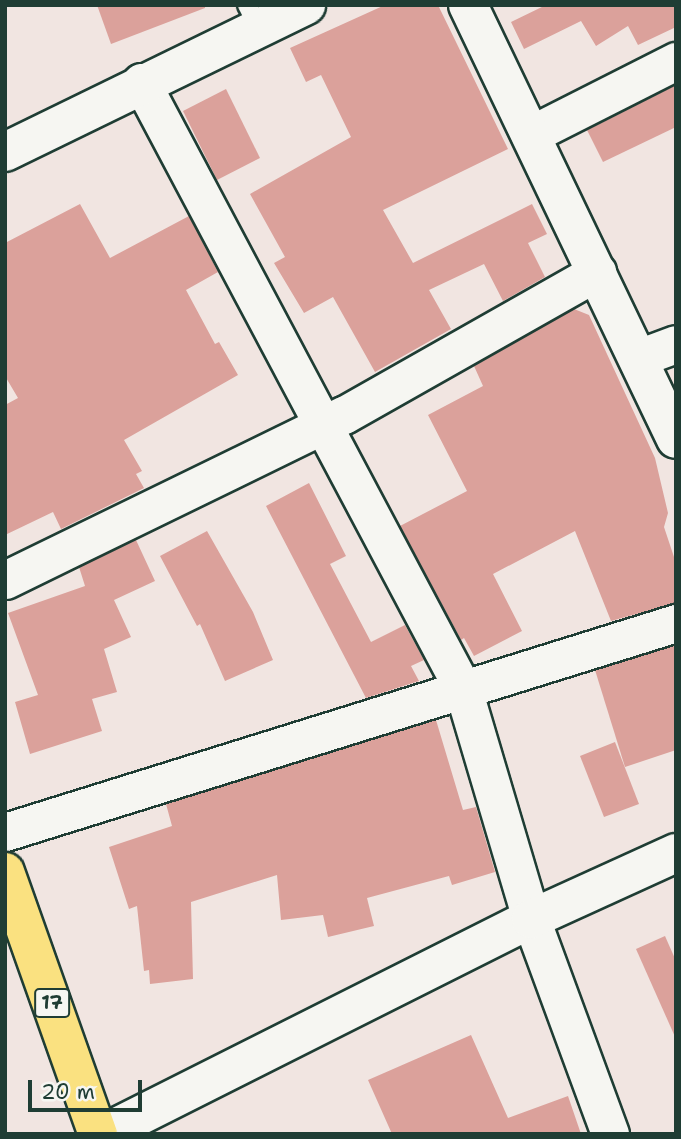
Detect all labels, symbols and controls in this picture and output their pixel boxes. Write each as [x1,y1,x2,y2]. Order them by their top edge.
road number: 17 [33,987,71,1018]
scale bar [32,1066,145,1110]
text: 20 m [41,1078,95,1106]

